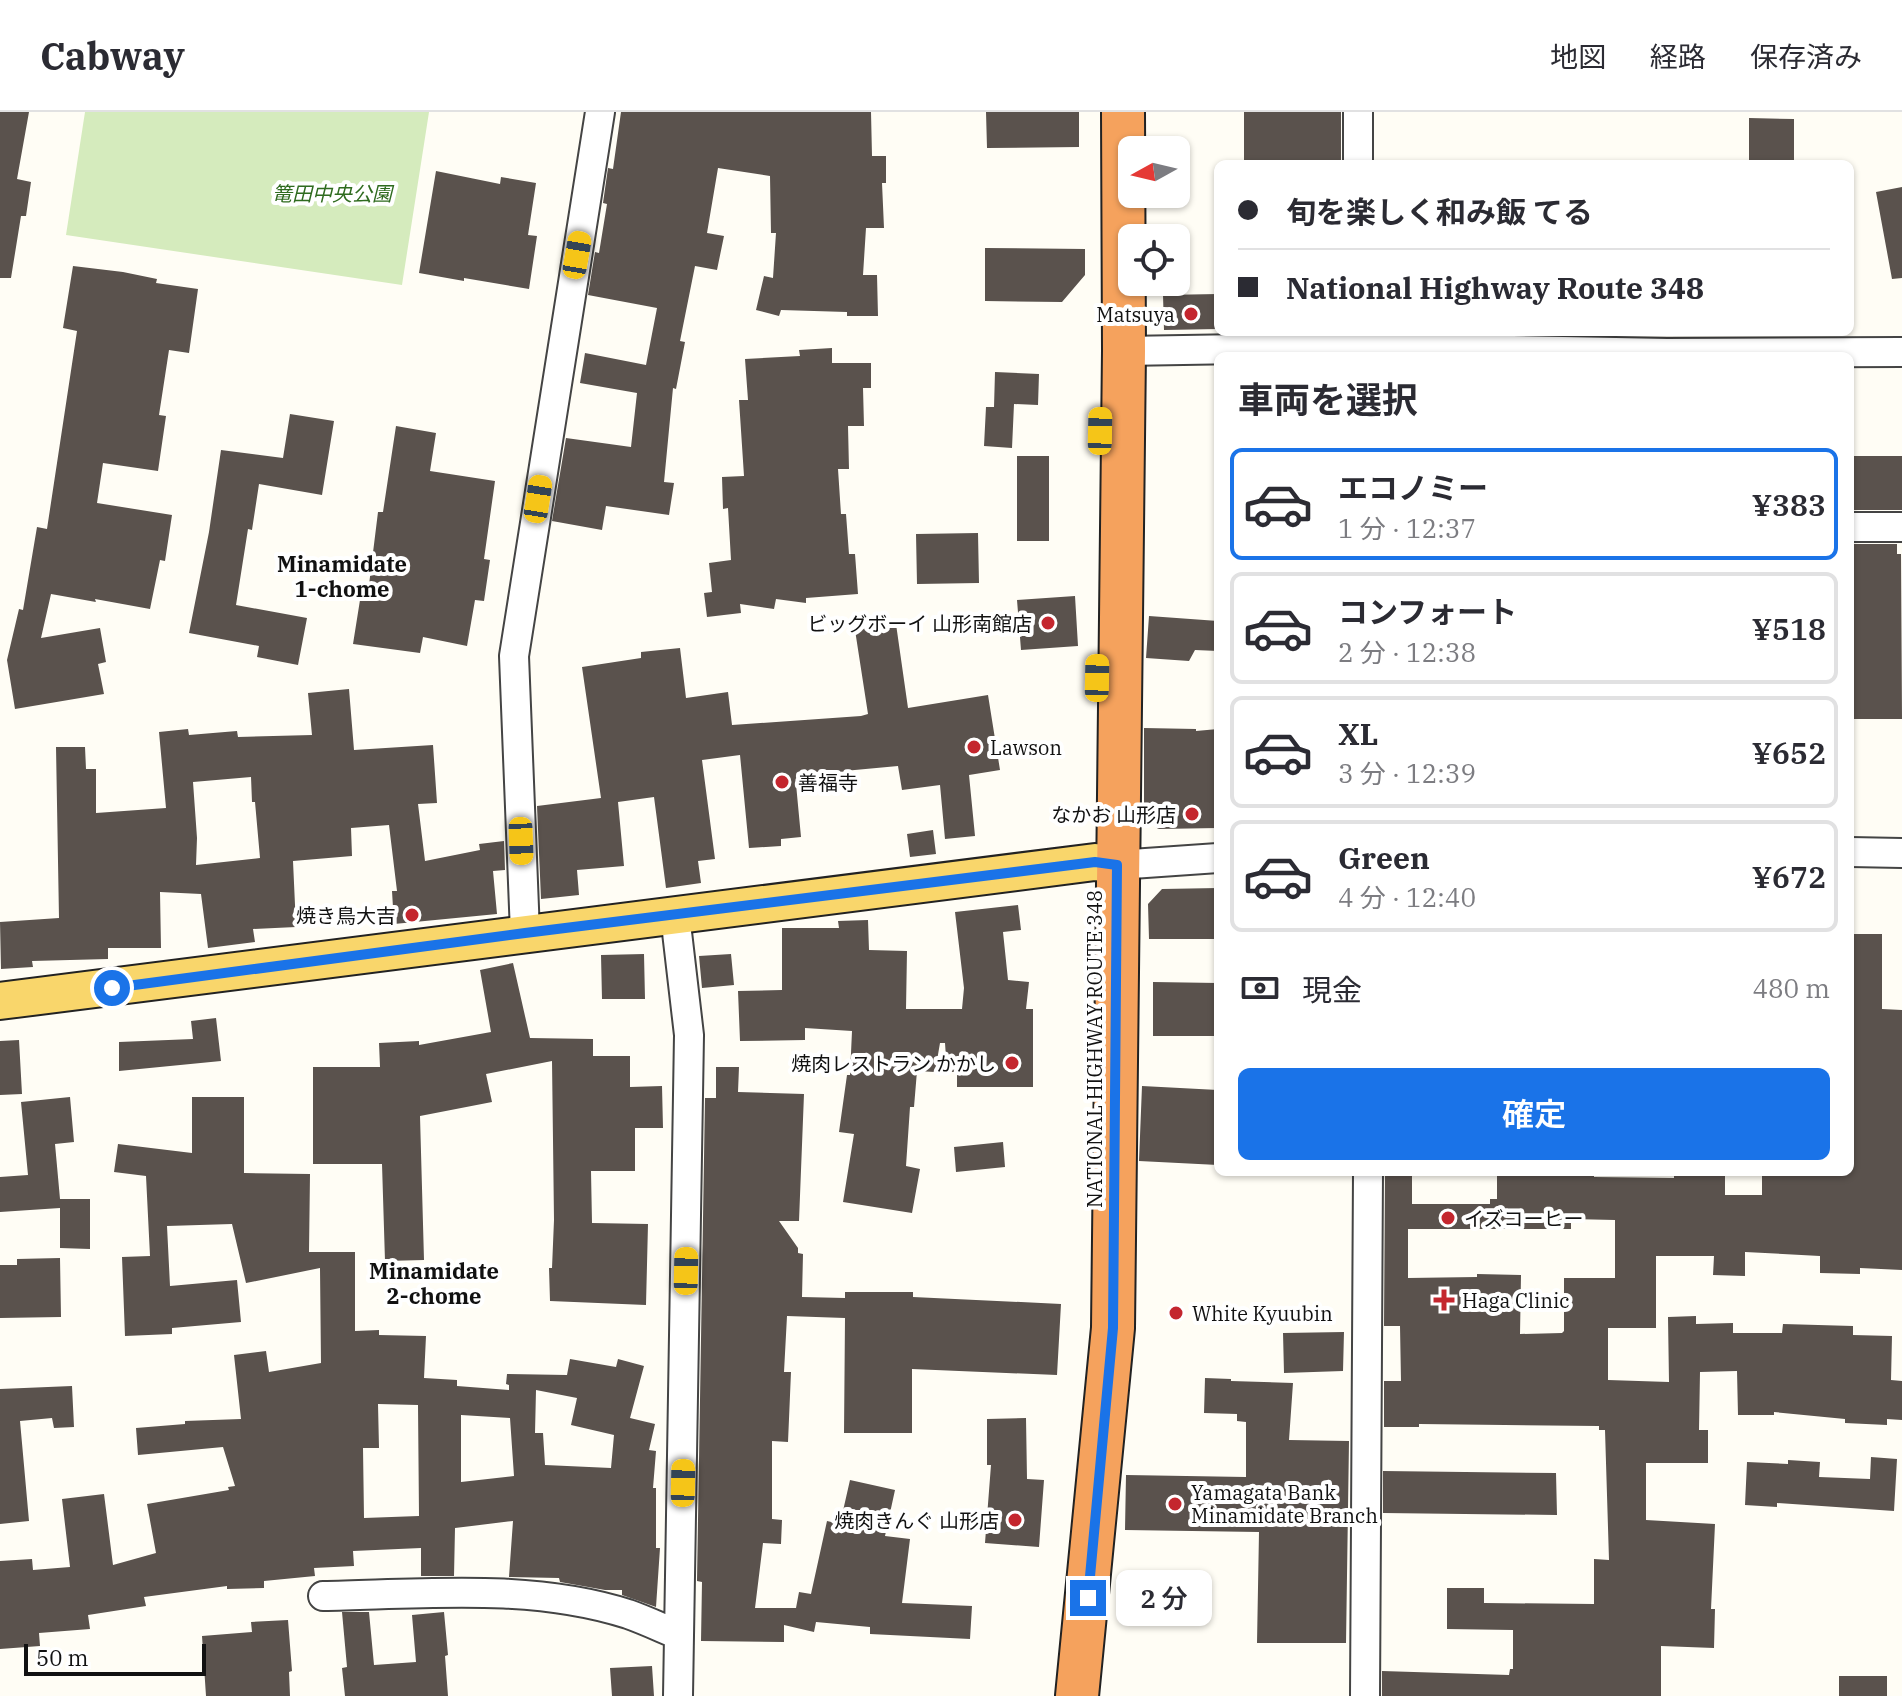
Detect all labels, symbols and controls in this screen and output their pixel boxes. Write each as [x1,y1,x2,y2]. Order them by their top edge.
text: Cabway [40,31,185,80]
text: 地図 [1550,38,1606,75]
text: 経路 [1650,38,1706,75]
text: 保存済み [1750,38,1862,75]
north arrow [1118,136,1190,208]
map controls [1118,136,1190,296]
park label: 篭田中央公園 [272,180,395,207]
text: 旬を楽しく和み飯 てる [1286,192,1593,231]
button: locate [1118,224,1190,296]
car [561,229,593,281]
text: National Highway Route 348 [1286,268,1704,307]
place label: Matsuya [1096,301,1175,328]
marker: Matsuya [1182,305,1200,323]
text: 車両を選択 [1238,376,1418,423]
car [1088,407,1112,455]
icon: car [1242,468,1314,540]
text: エコノミー [1338,468,1488,507]
car [522,473,554,525]
text: ¥383 [1752,485,1826,524]
text: 1 分 · 12:37 [1338,511,1476,545]
district label: Minamidate 1-chome [277,549,407,603]
icon: car [1242,592,1314,664]
text: コンフォート [1338,592,1517,631]
text: ¥518 [1752,609,1826,648]
place label: ビッグボーイ 山形南館店 [807,610,1032,637]
marker: ビッグボーイ 山形南館店 [1039,614,1057,632]
text: 2 分 · 12:38 [1338,635,1476,669]
car [1085,654,1109,702]
text: XL [1338,714,1378,753]
icon: car [1242,716,1314,788]
text: ¥652 [1752,733,1826,772]
place label: Lawson [990,734,1062,761]
marker: Lawson [965,738,983,756]
text: 3 分 · 12:39 [1338,756,1476,790]
place label: 善福寺 [798,769,858,796]
marker: 善福寺 [773,773,791,791]
place label: なかお 山形店 [1051,801,1176,828]
marker: なかお 山形店 [1183,805,1201,823]
car [508,817,534,865]
text: Green [1338,838,1430,877]
icon: car [1242,840,1314,912]
text: ¥672 [1752,857,1826,896]
text: 4 分 · 12:40 [1338,880,1476,914]
street label: NATIONAL HIGHWAY ROUTE 348 [1081,890,1108,1208]
place label: 焼き鳥大吉 [296,902,396,929]
marker: 焼き鳥大吉 [403,906,421,924]
icon: cash [1238,966,1282,1010]
route start [94,970,130,1006]
text: 現金 [1302,970,1362,1009]
text: 480 m [1752,971,1830,1005]
place label: 焼肉レストラン かかし [791,1050,996,1077]
marker: 焼肉レストラン かかし [1003,1054,1021,1072]
button: 確定 [1238,1068,1830,1160]
place label: イズコーヒー [1464,1205,1583,1232]
marker: イズコーヒー [1439,1209,1457,1227]
car [674,1247,698,1295]
district label: Minamidate 2-chome [369,1256,499,1310]
place label: Haga Clinic [1462,1287,1570,1314]
marker: Haga Clinic [1433,1289,1455,1311]
place label: White Kyuubin [1192,1300,1333,1327]
marker: White Kyuubin [1167,1304,1185,1322]
car [671,1459,695,1507]
place label: Yamagata Bank Minamidate Branch [1191,1479,1378,1529]
marker: Yamagata Bank Minamidate Branch [1166,1495,1184,1513]
place label: 焼肉きんぐ 山形店 [834,1507,999,1534]
marker: 焼肉きんぐ 山形店 [1006,1511,1024,1529]
callout: 2 分 [1116,1570,1212,1626]
route end [1070,1580,1106,1616]
text: 2 分 [1140,1581,1188,1615]
scale bar [24,1640,206,1676]
text: 50 m [36,1643,88,1672]

